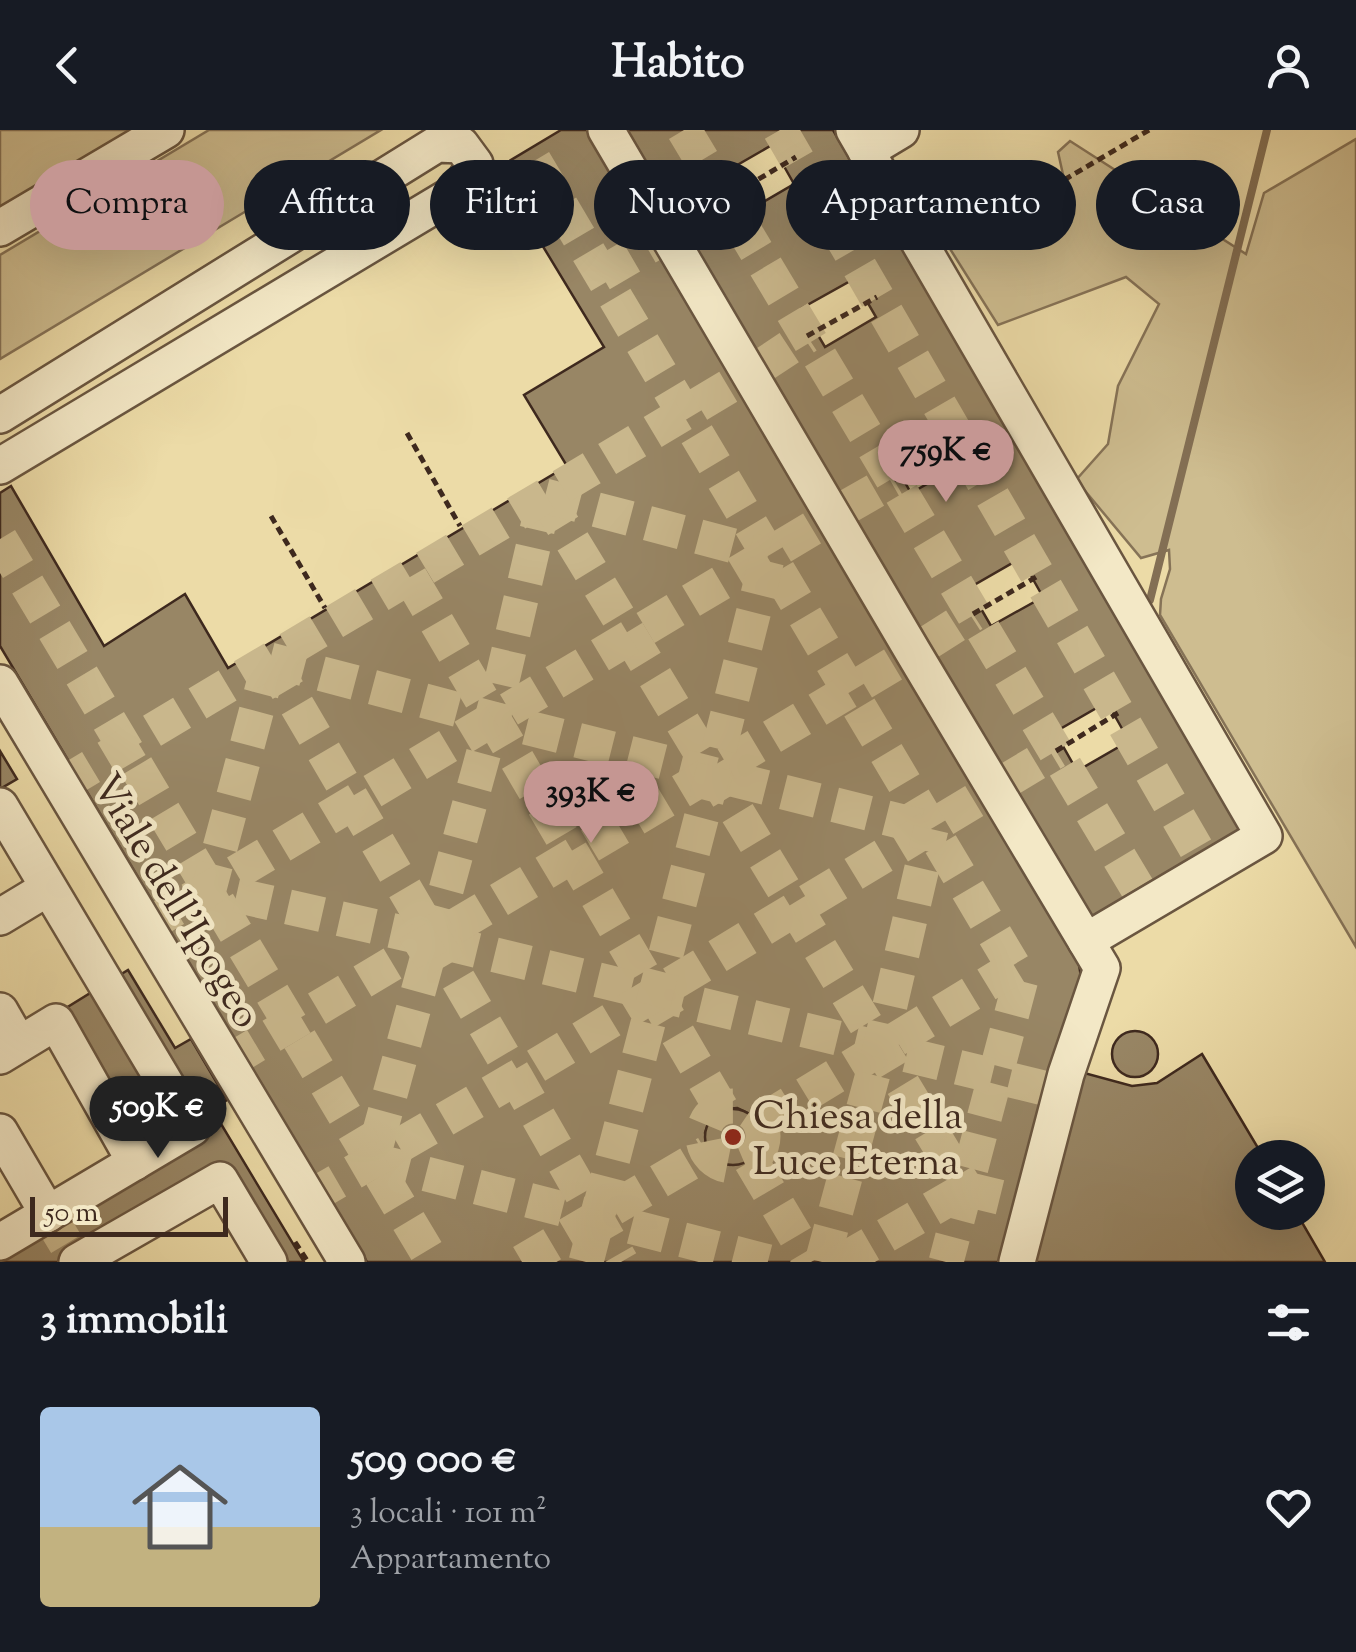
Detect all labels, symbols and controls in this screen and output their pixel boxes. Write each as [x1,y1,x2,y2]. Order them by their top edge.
text: Habito [611,33,745,98]
icon: back [40,38,95,93]
icon: person [1261,38,1316,93]
chip: Compra [30,160,224,250]
chip: Affitta [244,160,410,250]
chip: Filtri [430,160,574,250]
chip: Nuovo [594,160,766,250]
chip: Appartamento [786,160,1076,250]
chip: Casa [1096,160,1240,250]
pin: 759K € [865,420,1027,505]
text: 759K € [900,429,992,475]
pin: 393K € [510,761,672,846]
street label: Viale dell'Ipogeo [76,764,273,1040]
text: 393K € [546,770,636,816]
pin: 509K € [77,1076,239,1161]
text: 509K € [111,1085,205,1131]
place label: Chiesa della Luce Eterna [753,1090,963,1193]
marker: Chiesa della Luce Eterna [722,1126,744,1148]
map controls [1235,1140,1325,1230]
button: layers [1235,1140,1325,1230]
scale bar [30,1192,228,1236]
text: 50 m [45,1194,99,1234]
text: 3 immobili [40,1292,228,1352]
icon: filters [1261,1295,1316,1350]
text: 509 000 € [350,1431,517,1491]
icon: home [120,1447,240,1567]
icon: heart [1261,1480,1316,1535]
text: 3 locali · 101 m² [350,1491,547,1537]
text: Appartamento [350,1537,551,1583]

